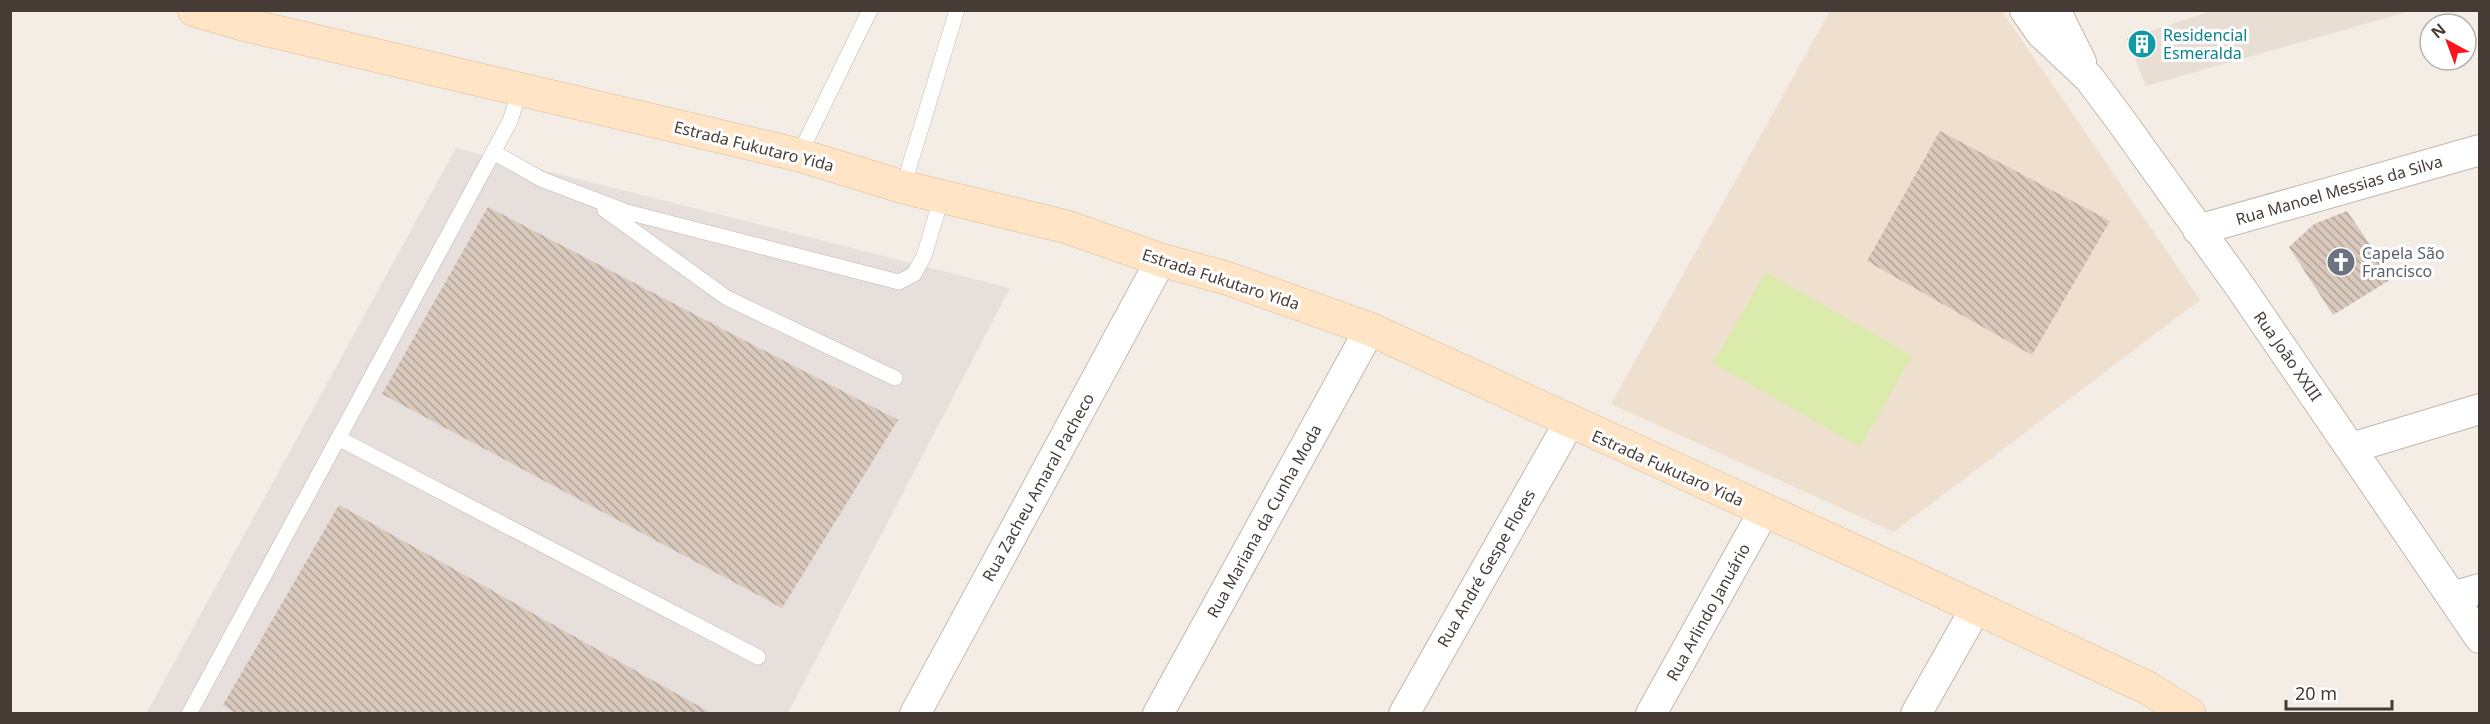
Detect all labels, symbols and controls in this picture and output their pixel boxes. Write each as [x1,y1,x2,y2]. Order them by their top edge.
north arrow [2418,12,2478,72]
text: N [2426,18,2450,43]
place label: Residencial Esmeralda [2163,24,2247,64]
building icon: Residencial Esmeralda [2126,28,2158,60]
street label: Estrada Fukutaro Yida [672,115,836,177]
street label: Rua Manoel Messias da Silva [2233,150,2445,230]
place label: Capela São Francisco [2362,242,2445,282]
street label: Estrada Fukutaro Yida [1140,243,1302,315]
church icon: Capela São Francisco [2325,246,2357,278]
street label: Rua João XXIII [2249,307,2327,405]
street label: Rua Zacheu Amaral Pacheco [977,389,1099,585]
street label: Rua Mariana da Cunha Moda [1202,420,1326,622]
street label: Estrada Fukutaro Yida [1589,425,1747,511]
street label: Rua André Gespe Flores [1432,485,1540,651]
street label: Rua Arlindo Januário [1661,539,1755,685]
scale bar [2286,673,2392,711]
text: 20 m [2295,681,2337,705]

